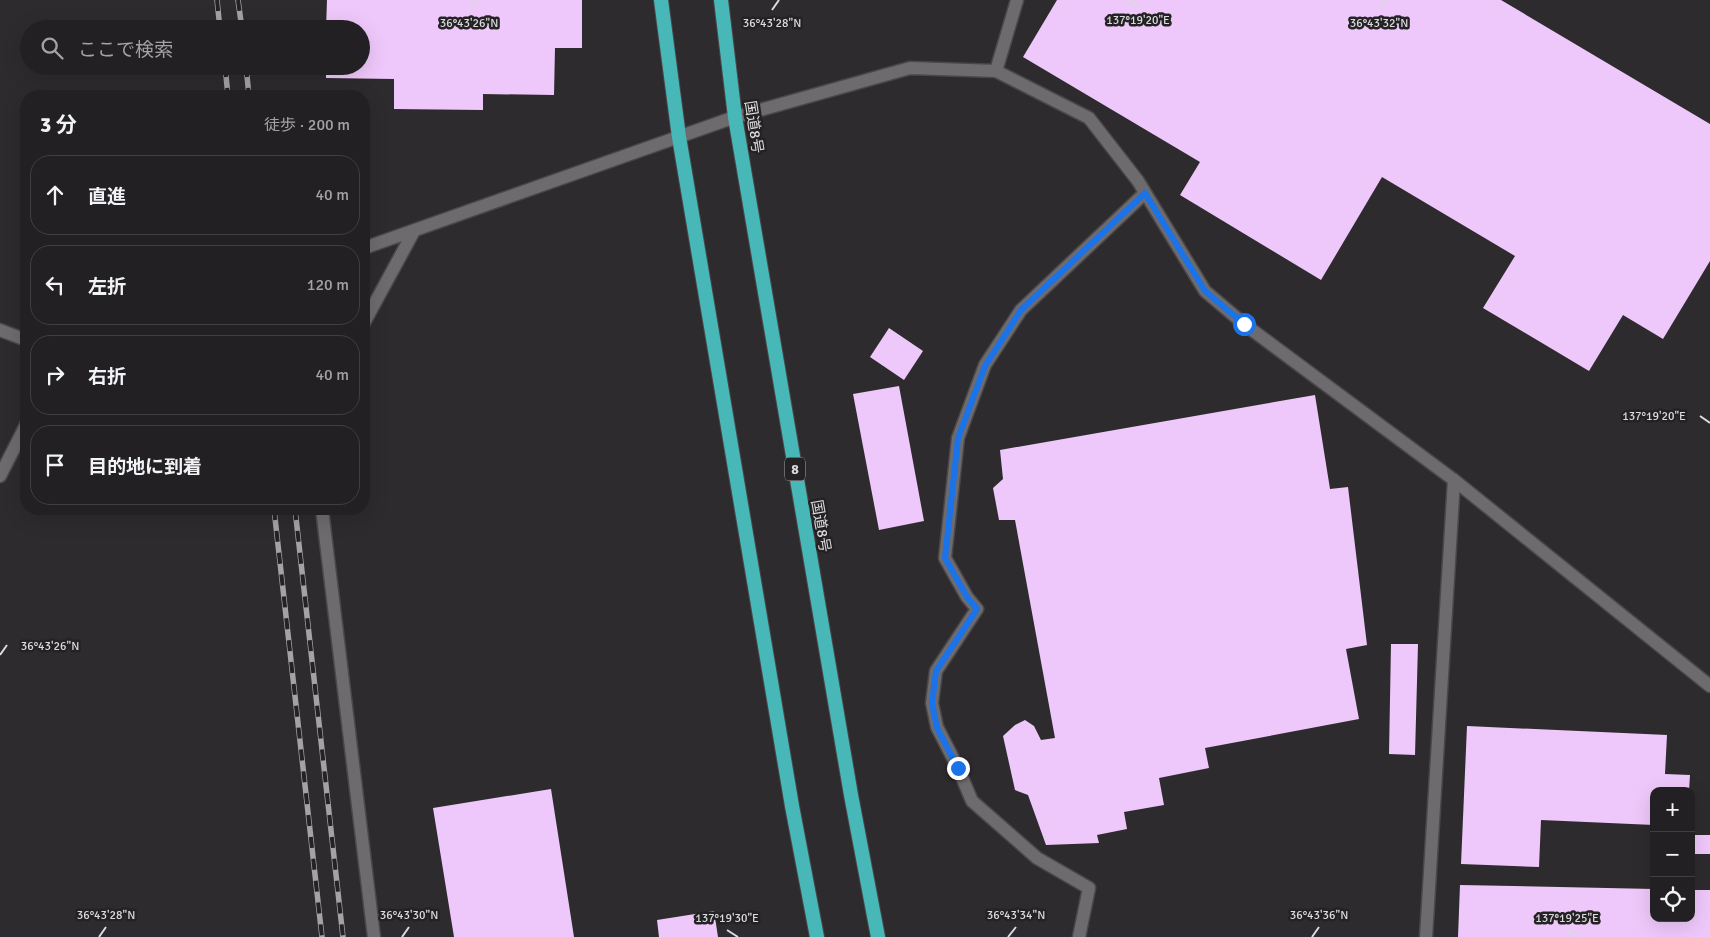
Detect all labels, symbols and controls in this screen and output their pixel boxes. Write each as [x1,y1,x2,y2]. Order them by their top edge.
text: 137°19'20"E [1106,13,1170,28]
text: 36°43'26"N [440,16,498,31]
text: 36°43'28"N [743,16,801,31]
text: 36°43'32"N [1350,16,1408,31]
search box [20,20,370,75]
icon: search [38,34,66,62]
text: ここで検索 [78,38,173,62]
street label: 国道8号 [741,99,767,155]
text: 3 分 [40,112,77,138]
text: 徒歩 · 200 m [264,115,350,135]
icon: ahead [41,181,69,209]
text: 直進 [88,185,126,209]
text: 40 m [315,185,349,205]
icon: left [41,271,69,299]
text: 左折 [88,275,126,299]
text: 120 m [307,275,349,295]
route start [1233,313,1256,336]
icon: right [41,361,69,389]
text: 右折 [88,365,126,389]
text: 40 m [315,365,349,385]
text: 137°19'20"E [1622,409,1686,424]
icon: arrive [41,451,69,479]
text: 目的地に到着 [88,455,202,479]
road number: 8 [785,458,805,480]
street label: 国道8号 [808,498,834,554]
text: 36°43'26"N [21,639,79,654]
route end [947,757,970,780]
map controls [1650,787,1695,922]
button: + [1650,787,1695,832]
button: − [1650,832,1695,877]
button: locate [1650,877,1695,922]
text: 36°43'28"N [77,908,135,923]
text: 36°43'30"N [380,908,438,923]
text: 36°43'34"N [987,908,1045,923]
text: 36°43'36"N [1290,908,1348,923]
text: 137°19'30"E [695,911,759,926]
text: 137°19'25"E [1535,911,1599,926]

